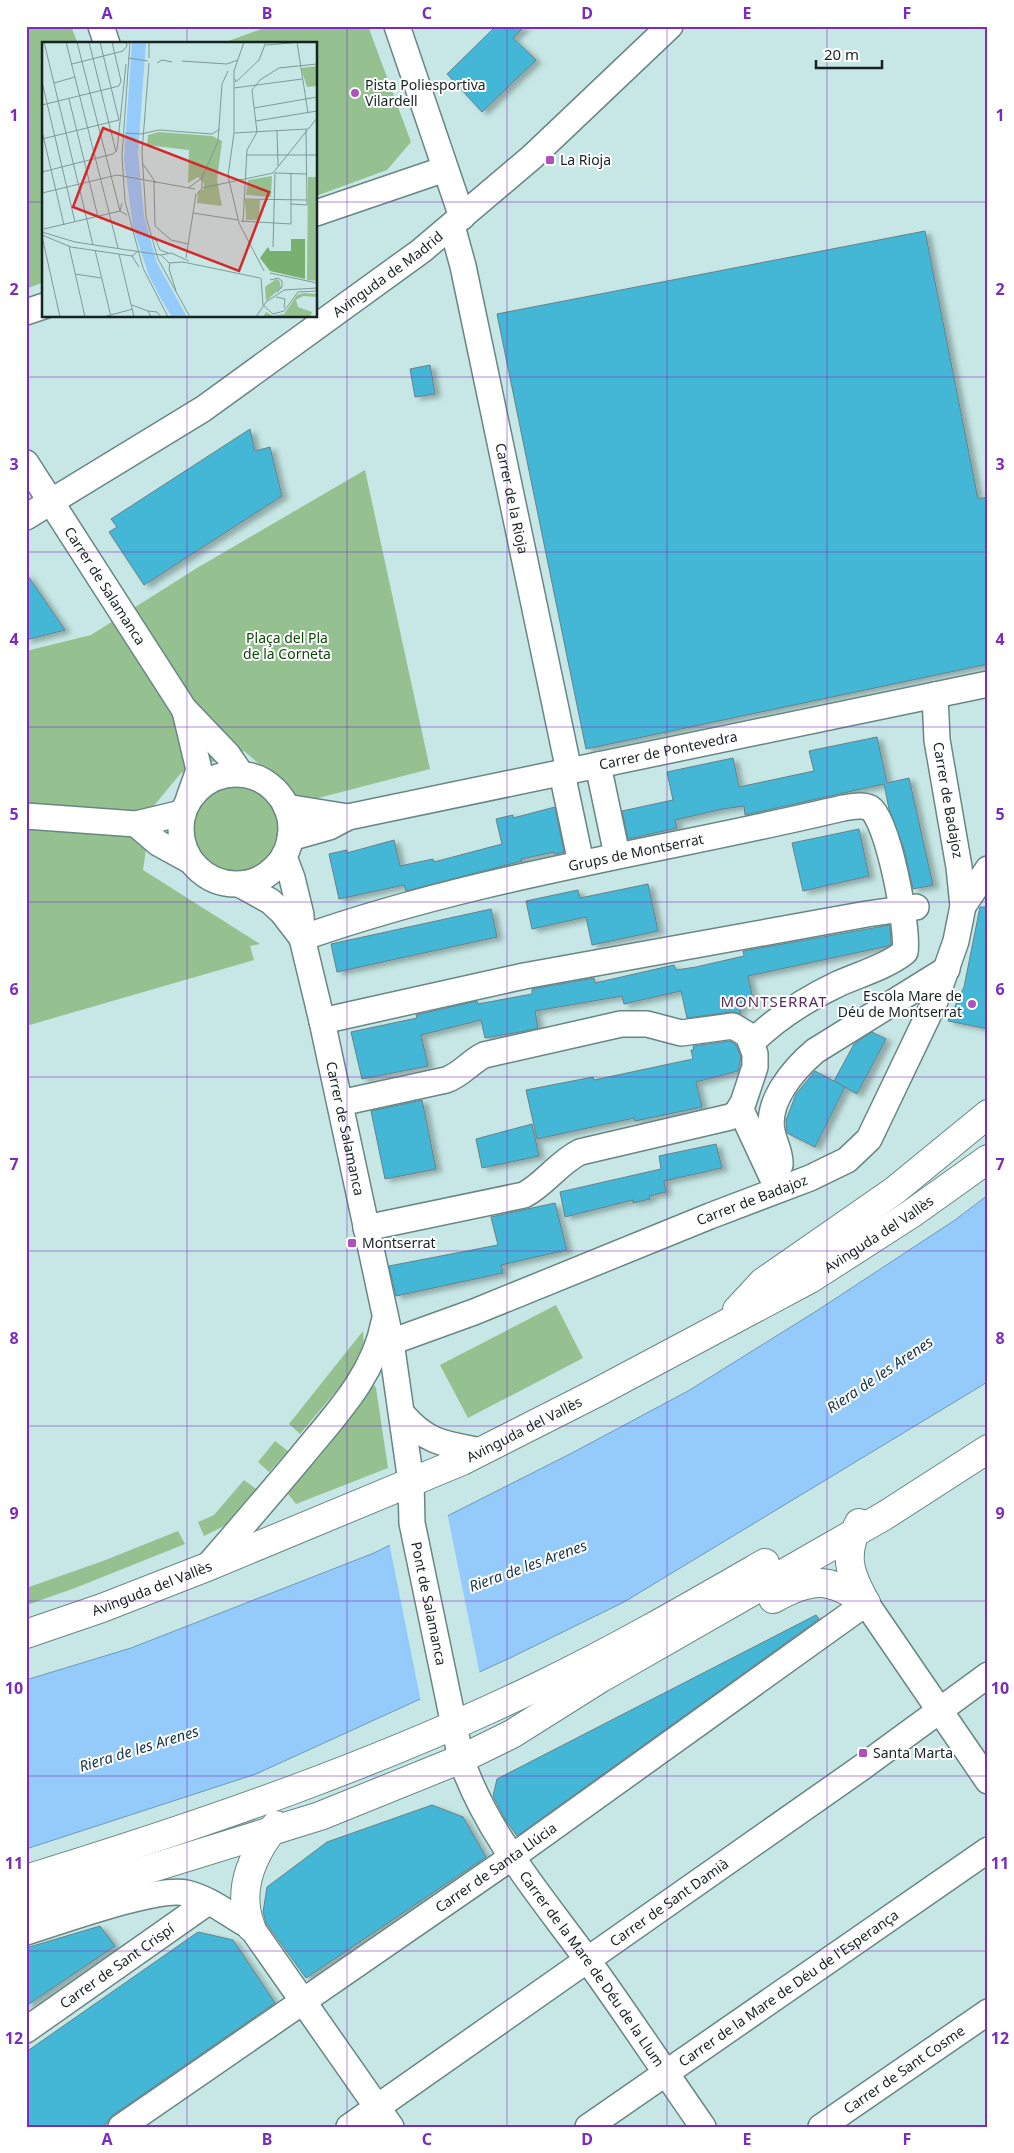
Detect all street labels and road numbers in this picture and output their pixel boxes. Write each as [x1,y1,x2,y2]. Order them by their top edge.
street label: Avinguda de Madrid [328,227,447,321]
street label: Carrer de la Rioja [491,441,533,556]
street label: Carrer de Salamanca [60,523,150,648]
street label: Carrer de Pontevedra [597,726,739,774]
street label: Carrer de Badajoz [929,740,968,860]
street label: Grups de Montserrat [566,829,705,875]
street label: Carrer de Salamanca [322,1060,369,1197]
street label: Carrer de Badajoz [693,1170,811,1230]
street label: Avinguda del Vallès [820,1191,937,1277]
street label: Avinguda del Vallès [463,1392,585,1466]
street label: Pont de Salamanca [407,1540,451,1667]
street label: Avinguda del Vallès [89,1556,215,1620]
street label: Carrer de Santa Llúcia [431,1818,560,1916]
street label: Carrer de Sant Damià [606,1854,732,1950]
street label: Carrer de la Mare de Déu de la Llum [515,1867,669,2070]
street label: Carrer de la Mare de Déu de l'Esperança [675,1905,902,2071]
street label: Carrer de Sant Crispí [56,1919,178,2013]
street label: Carrer de Sant Cosme [839,2021,968,2118]

